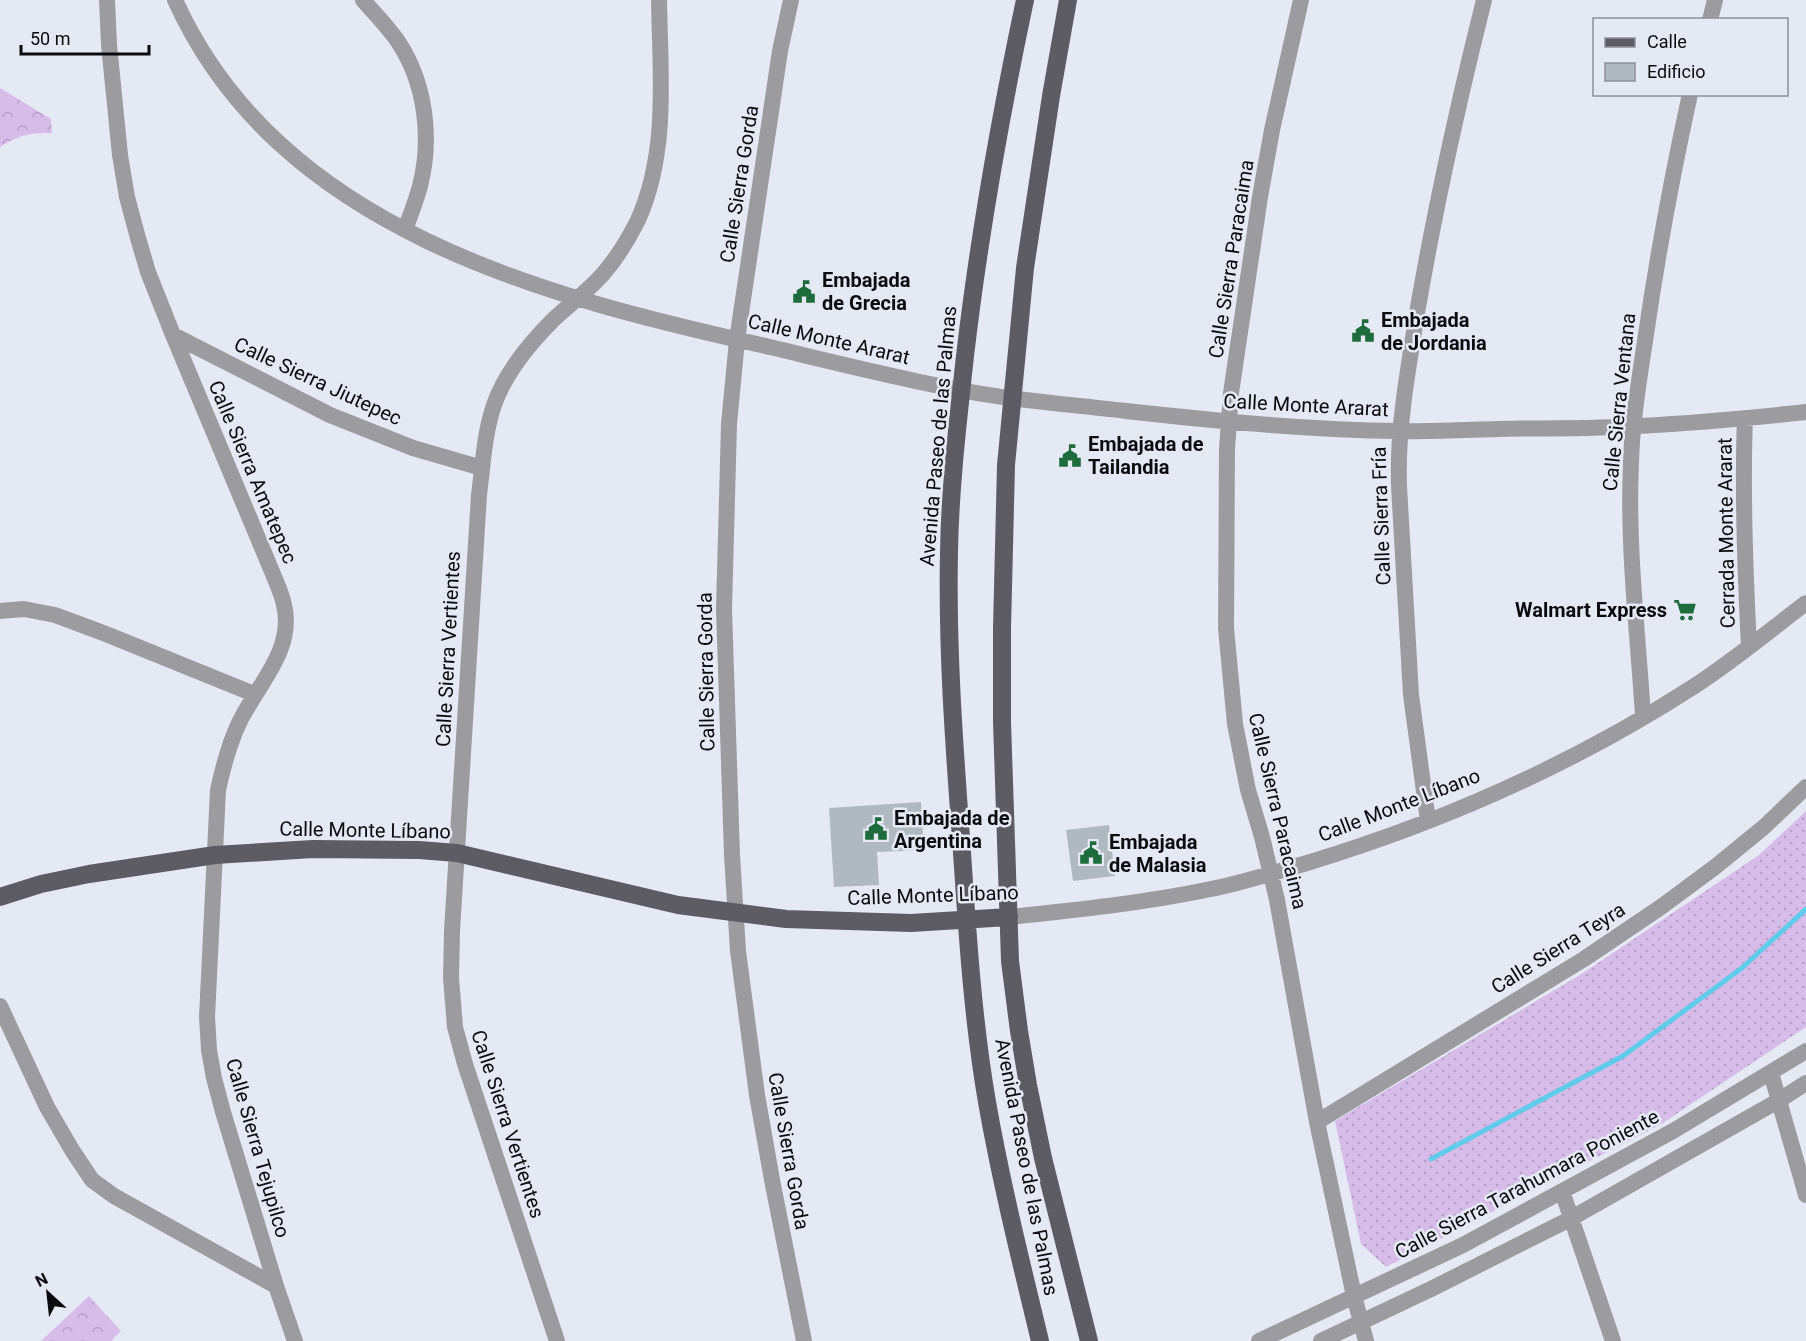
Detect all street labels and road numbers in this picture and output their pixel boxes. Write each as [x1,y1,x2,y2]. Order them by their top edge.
street label: Calle Sierra Gorda [715,103,763,265]
street label: Calle Sierra Paracaima [1203,158,1259,360]
street label: Avenida Paseo de las Palmas [915,305,961,567]
street label: Calle Monte Ararat [746,309,912,369]
street label: Calle Sierra Ventana [1598,312,1640,492]
street label: Calle Sierra Jiutepec [230,332,406,430]
street label: Calle Sierra Amatepec [204,377,302,567]
street label: Calle Monte Ararat [1223,389,1389,421]
street label: Cerrada Monte Ararat [1712,437,1740,629]
street label: Calle Sierra Fría [1367,446,1395,586]
street label: Calle Sierra Vertientes [431,550,465,748]
street label: Calle Sierra Gorda [693,592,719,752]
street label: Calle Sierra Paracaima [1244,710,1312,912]
street label: Calle Monte Líbano [1315,763,1483,847]
street label: Calle Monte Líbano [279,817,451,843]
street label: Calle Monte Líbano [847,880,1019,910]
street label: Calle Sierra Teyra [1487,897,1629,999]
street label: Calle Sierra Vertientes [466,1027,550,1221]
street label: Avenida Paseo de las Palmas [990,1036,1064,1298]
street label: Calle Sierra Tejupilco [221,1056,295,1240]
street label: Calle Sierra Gorda [763,1070,815,1232]
street label: Calle Sierra Tarahumara Poniente [1391,1104,1663,1264]

